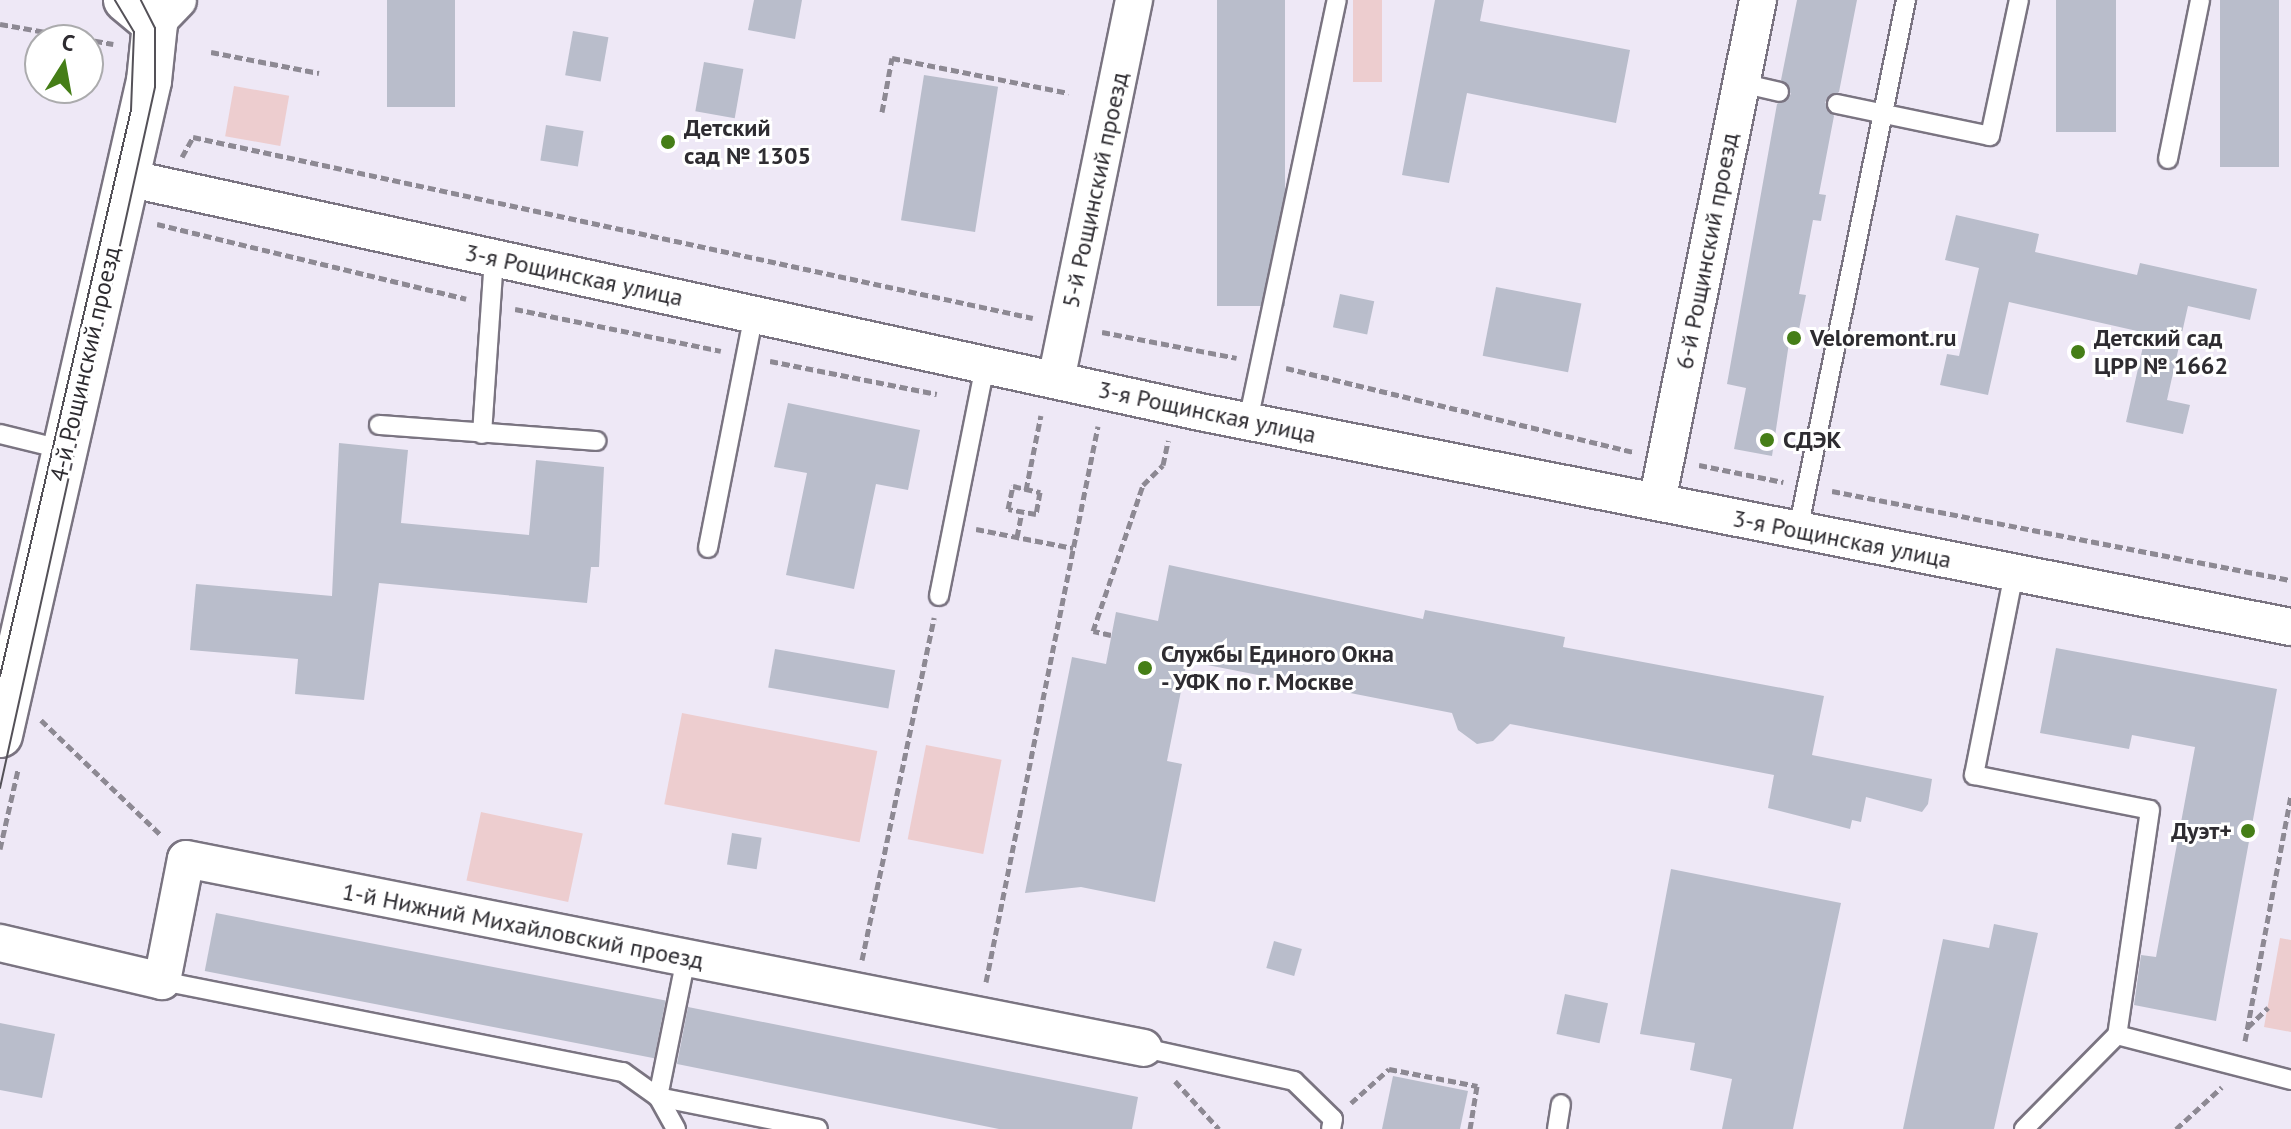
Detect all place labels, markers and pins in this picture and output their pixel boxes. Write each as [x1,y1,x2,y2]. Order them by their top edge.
place label: Детский сад № 1305 [684,114,811,170]
marker: Детский сад № 1305 [659,133,677,151]
place label: Veloremont.ru [1810,324,1956,352]
place label: Детский сад ЦРР № 1662 [2094,324,2229,380]
marker: Veloremont.ru [1785,329,1803,347]
marker: Детский сад ЦРР № 1662 [2069,343,2087,361]
place label: СДЭК [1783,426,1841,454]
marker: СДЭК [1758,431,1776,449]
place label: Службы Единого Окна - УФК по г. Москве [1161,640,1394,696]
marker: Службы Единого Окна - УФК по г. Москве [1136,659,1154,677]
place label: Дуэт+ [2171,817,2232,845]
marker: Дуэт+ [2239,822,2257,840]

